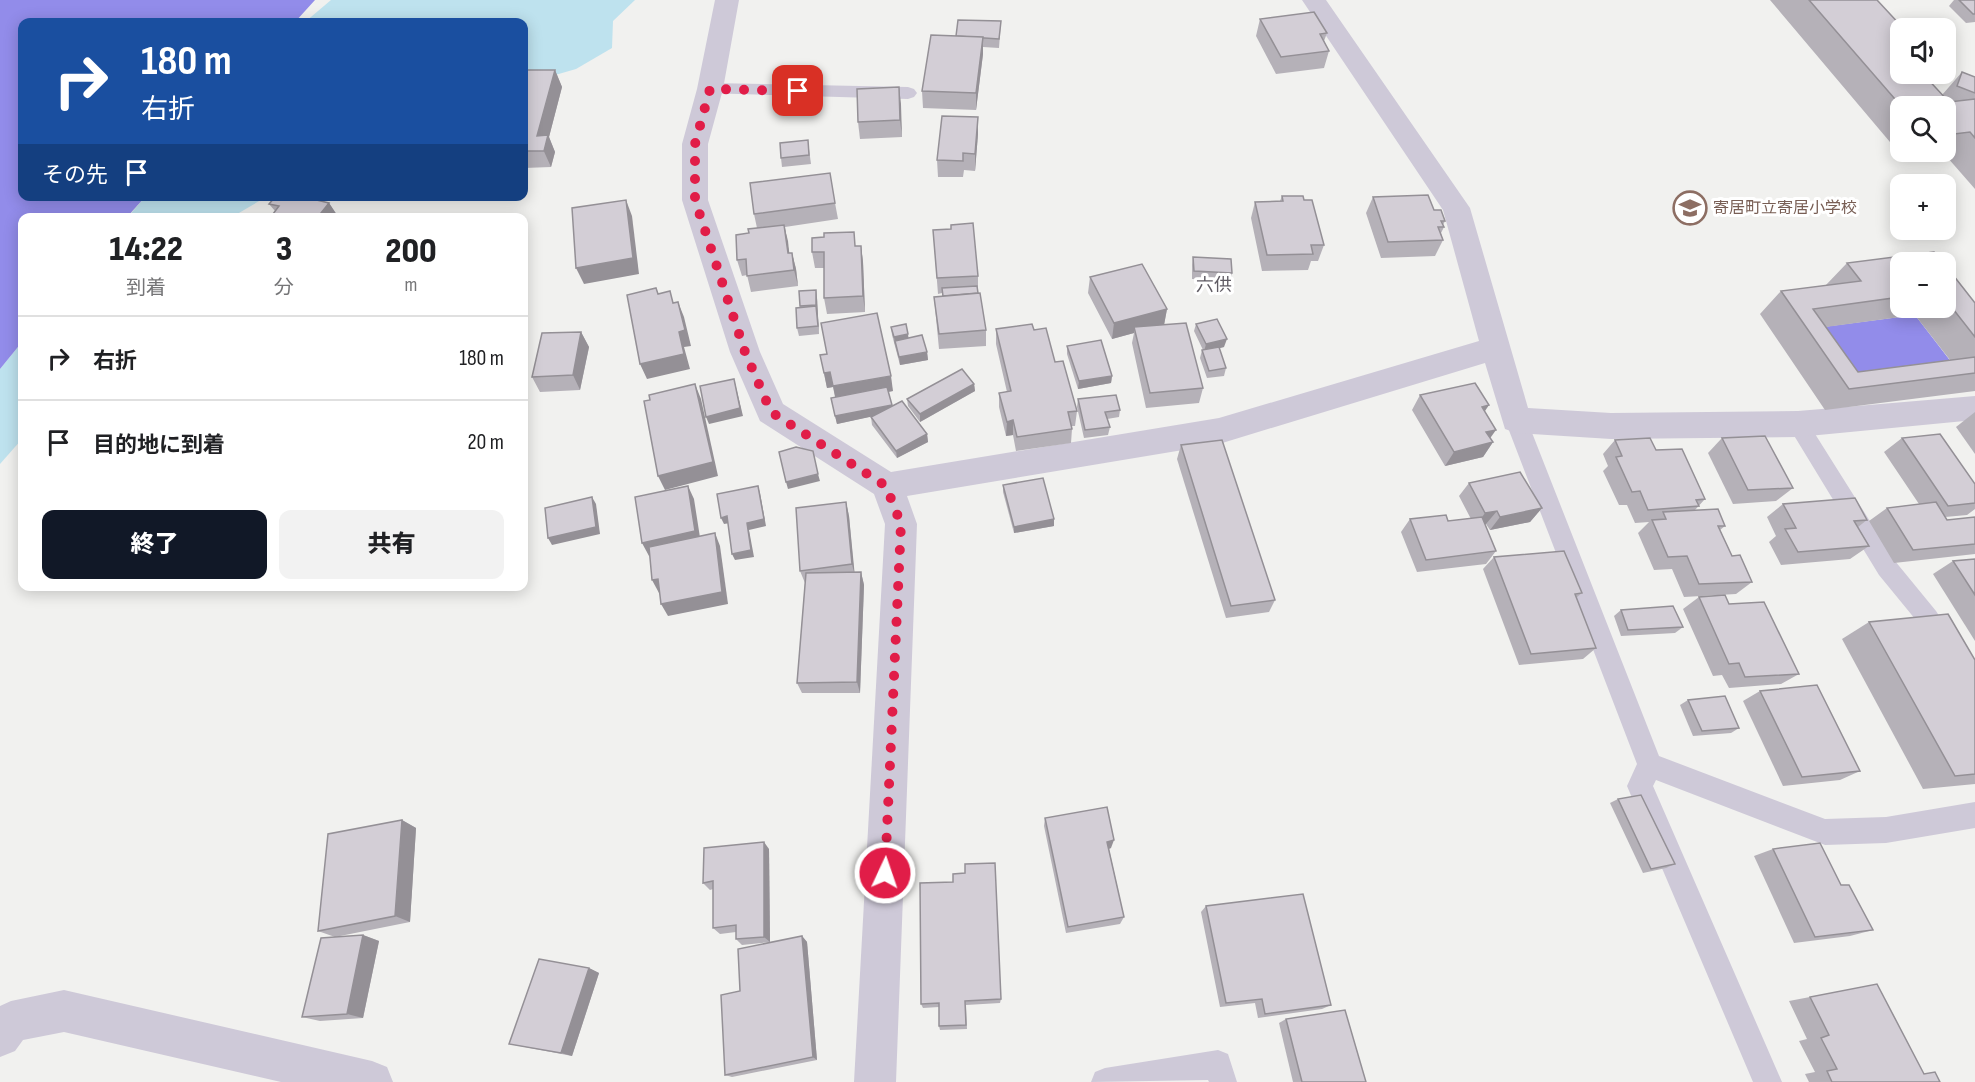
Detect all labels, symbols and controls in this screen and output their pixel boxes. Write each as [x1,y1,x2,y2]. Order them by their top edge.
map controls [1890,18,1956,318]
button: sound [1890,18,1956,84]
text: 180 m [141,36,232,87]
icon: right [42,42,120,120]
pin [772,65,823,116]
icon: arrive [781,74,814,107]
text: 右折 [141,94,195,126]
button: search [1890,96,1956,162]
icon: arrive [120,156,153,189]
text: その先 [42,162,108,189]
button: + [1890,174,1956,240]
school or university icon: 寄居町立寄居小学校 [1672,190,1708,226]
place label: 寄居町立寄居小学校 [1713,199,1857,218]
text: 14:22 [109,228,183,271]
text: 3 [276,228,292,271]
text: 200 [385,230,437,273]
button: − [1890,252,1956,318]
text: m [405,273,417,297]
district label: 六供 [1196,275,1232,296]
text: 到着 [126,276,166,300]
text: 分 [274,276,294,300]
icon: right [42,342,75,375]
text: 180 m [459,345,504,372]
text: 右折 [93,348,137,375]
icon: arrive [42,426,75,459]
text: 20 m [468,429,504,456]
text: 目的地に到着 [93,432,225,459]
button: 終了 [42,510,267,579]
button: 共有 [279,510,504,579]
position arrow [853,841,917,905]

